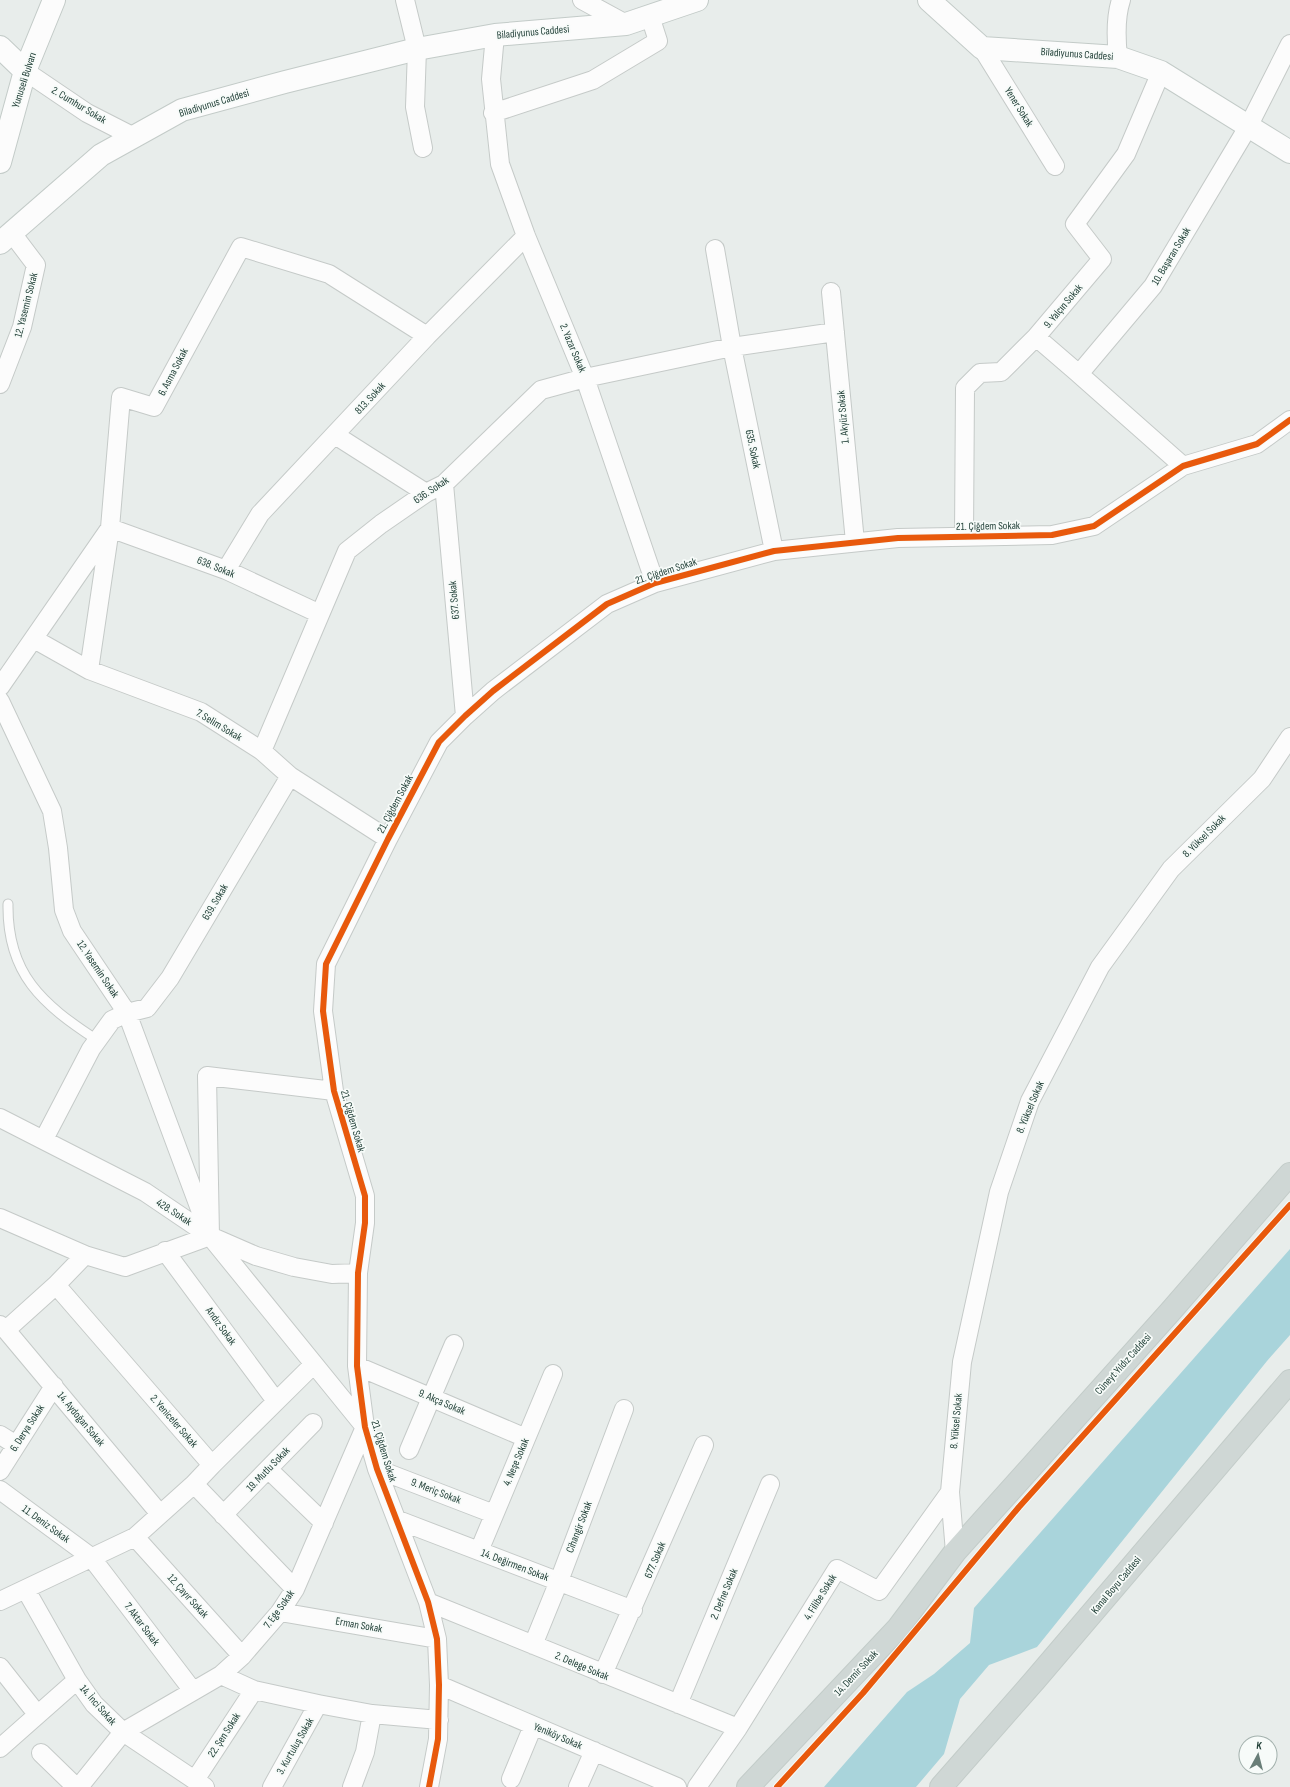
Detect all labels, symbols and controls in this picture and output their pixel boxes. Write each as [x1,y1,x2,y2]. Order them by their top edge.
street label: Biladiyunus Caddesi [496,22,570,42]
street label: Biladiyunus Caddesi [1040,45,1114,63]
street label: Yunuseli Bulvarı [9,51,39,109]
street label: 2. Cumhur Sokak [49,84,109,127]
street label: Yener Sokak [1002,85,1037,130]
street label: Biladiyunus Caddesi [177,86,251,120]
street label: 10. Başaran Sokak [1149,224,1194,287]
street label: 12. Yasemin Sokak [12,270,41,339]
street label: 9. Yalçın Sokak [1041,281,1086,331]
street label: 2. Yazar Sokak [557,322,589,375]
street label: 6. Asma Sokak [155,345,191,398]
street label: 813. Sokak [352,379,389,417]
street label: 1. Akyüz Sokak [834,389,852,444]
street label: 635. Sokak [743,428,764,470]
street label: 636. Sokak [411,473,452,506]
street label: 21. Çiğdem Sokak [956,519,1021,533]
street label: 638. Sokak [195,553,238,581]
street label: 21. Çiğdem Sokak [634,555,699,587]
street label: 637. Sokak [446,579,462,620]
street label: 7. Selim Sokak [194,706,245,744]
street label: 21. Çiğdem Sokak [374,772,416,835]
street label: 8. Yüksel Sokak [1180,811,1229,860]
street label: 639. Sokak [199,881,231,922]
street label: 12. Yasemin Sokak [74,938,122,1001]
street label: 8. Yüksel Sokak [1013,1078,1047,1135]
street label: 21. Çiğdem Sokak [338,1088,368,1154]
street label: 428. Sokak [154,1196,195,1229]
street label: Andız Sokak [202,1304,240,1348]
street label: Cüneyt Yıldız Caddesi [1092,1331,1154,1397]
street label: 9. Akça Sokak [417,1386,468,1418]
street label: 14. Aydoğan Sokak [54,1389,108,1449]
street label: 2. Yeniceler Sokak [148,1392,201,1451]
street label: 8. Yüksel Sokak [947,1392,965,1449]
street label: 6. Derya Sokak [7,1401,47,1454]
street label: 21. Çiğdem Sokak [368,1418,400,1484]
street label: 4. Neşe Sokak [500,1435,532,1488]
street label: 19. Mutlu Sokak [243,1443,293,1494]
street label: 9. Meriç Sokak [409,1475,464,1507]
street label: Cihangir Sokak [563,1499,595,1555]
street label: 11. Deniz Sokak [20,1502,73,1546]
street label: 677. Sokak [642,1539,669,1580]
street label: 14. Değirmen Sokak [479,1546,551,1584]
street label: Kanal Boyu Caddesi [1088,1554,1144,1616]
street label: 2. Defne Sokak [707,1566,741,1621]
street label: 12. Çayır Sokak [165,1571,212,1621]
street label: 4. Filibe Sokak [801,1571,840,1622]
street label: 7. Ege Sokak [261,1587,298,1631]
street label: 7. Aktar Sokak [122,1600,163,1649]
street label: Erman Sokak [335,1614,384,1636]
street label: 14. Demir Sokak [831,1647,881,1699]
street label: 2. Delege Sokak [553,1649,612,1683]
street label: 14. İnci Sokak [77,1681,120,1728]
street label: 22. Şen Sokak [205,1710,244,1760]
street label: 3. Kurtuluş Sokak [274,1715,317,1777]
street label: Yeniköy Sokak [532,1720,585,1752]
north arrow [1238,1735,1278,1775]
text: K [1256,1739,1263,1752]

